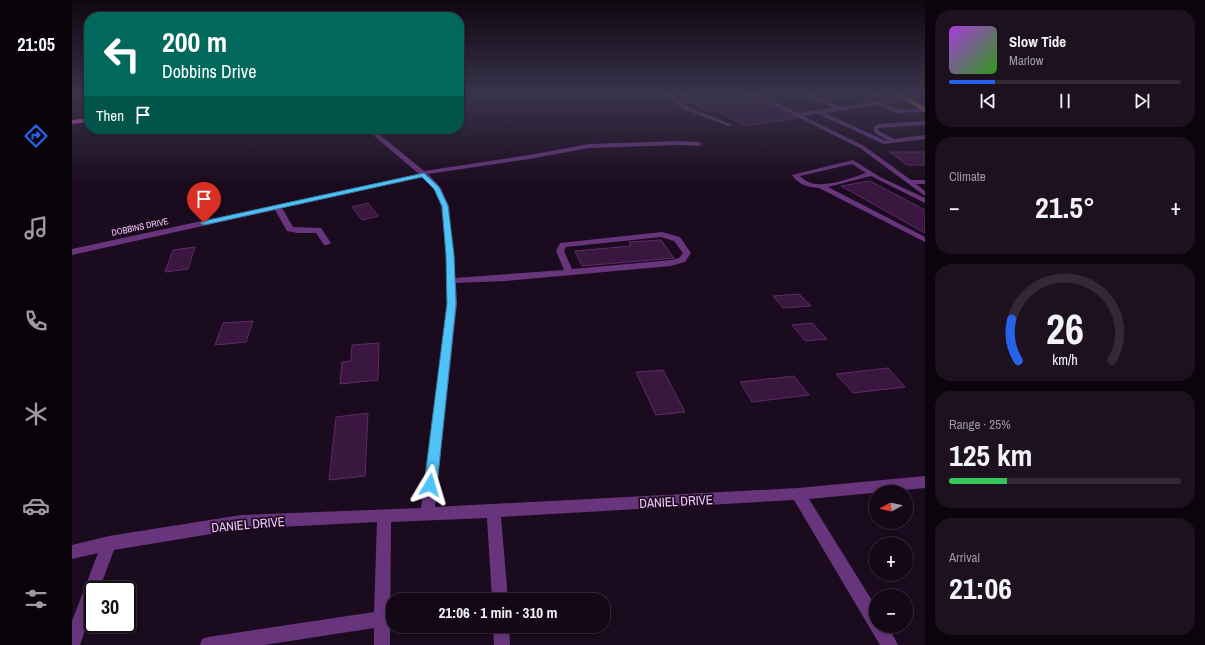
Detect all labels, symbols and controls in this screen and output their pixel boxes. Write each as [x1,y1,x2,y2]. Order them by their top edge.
text: 200 m [162,23,227,61]
icon: left [96,28,148,80]
text: Slow Tide [1009,31,1066,52]
text: 21:05 [17,32,55,57]
text: Marlow [1009,52,1043,69]
text: Dobbins Drive [162,59,256,84]
icon: previous [977,90,999,112]
icon: pause [1054,90,1076,112]
icon: next [1131,90,1153,112]
icon: arrive [132,104,154,126]
text: Then [96,105,124,126]
icon: directions [22,122,50,150]
text: Climate [949,168,986,185]
pin [187,182,221,223]
text: 21.5° [1035,187,1095,227]
icon: arrive [193,188,215,210]
text: − [949,192,960,222]
text: + [1170,192,1181,222]
icon: music [22,214,50,242]
street label: DOBBINS DRIVE [110,215,170,239]
text: 26 [1046,300,1084,356]
icon: phone [22,307,50,335]
text: km/h [1052,349,1078,368]
icon: climate [22,400,50,428]
text: Range · 25% [949,416,1011,433]
text: 125 km [949,435,1032,475]
position arrow [409,464,451,506]
north arrow [869,485,913,529]
map controls [869,485,913,633]
street label: DANIEL DRIVE [639,491,713,512]
icon: car [22,492,50,520]
street label: DANIEL DRIVE [211,513,285,536]
button: + [869,537,913,581]
text: Arrival [949,549,980,566]
text: 21:06 [949,568,1012,608]
speed limit sign: 30 [84,581,136,633]
icon: filters [22,585,50,613]
button: − [869,589,913,633]
text: 21:06 · 1 min · 310 m [439,602,557,623]

